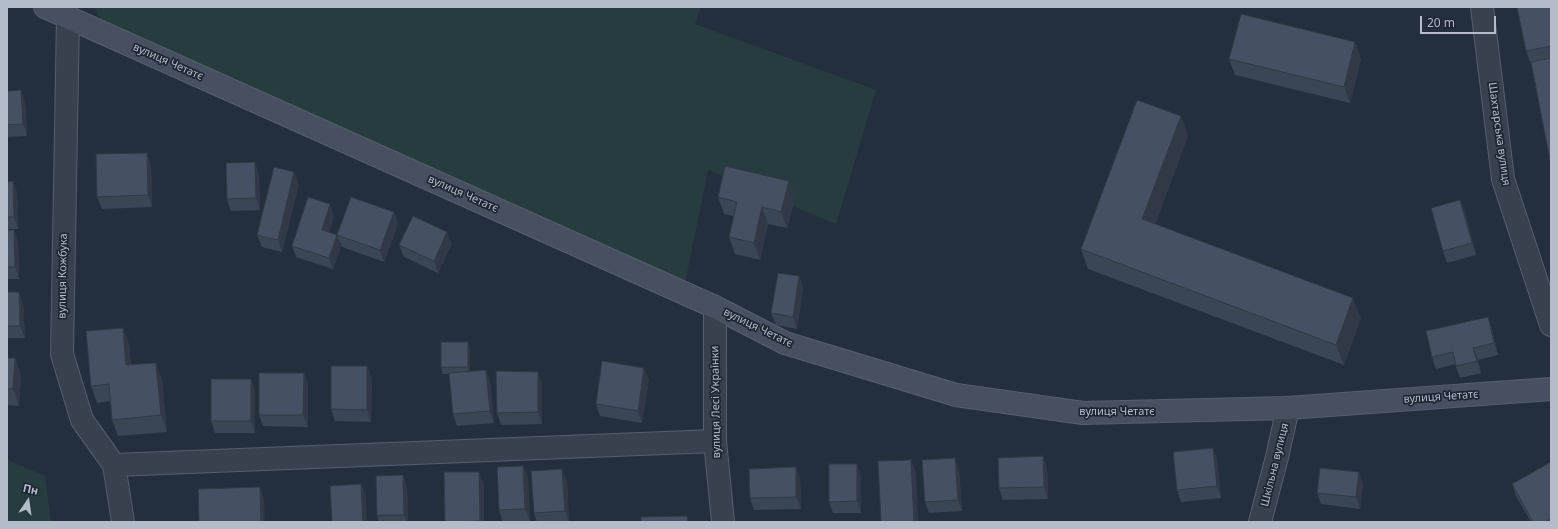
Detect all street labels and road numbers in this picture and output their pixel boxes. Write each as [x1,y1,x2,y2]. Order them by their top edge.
street label: вулиця Четатє [131,41,205,83]
street label: Шахтарська вулиця [1485,81,1513,187]
street label: вулиця Четатє [426,173,500,215]
street label: вулиця Кожбука [56,233,70,319]
street label: вулиця Четатє [721,306,795,350]
street label: вулиця Лесі Українки [708,345,724,459]
street label: вулиця Четатє [1403,388,1479,406]
street label: вулиця Четатє [1079,405,1155,419]
street label: Шкільна вулиця [1258,422,1292,508]

